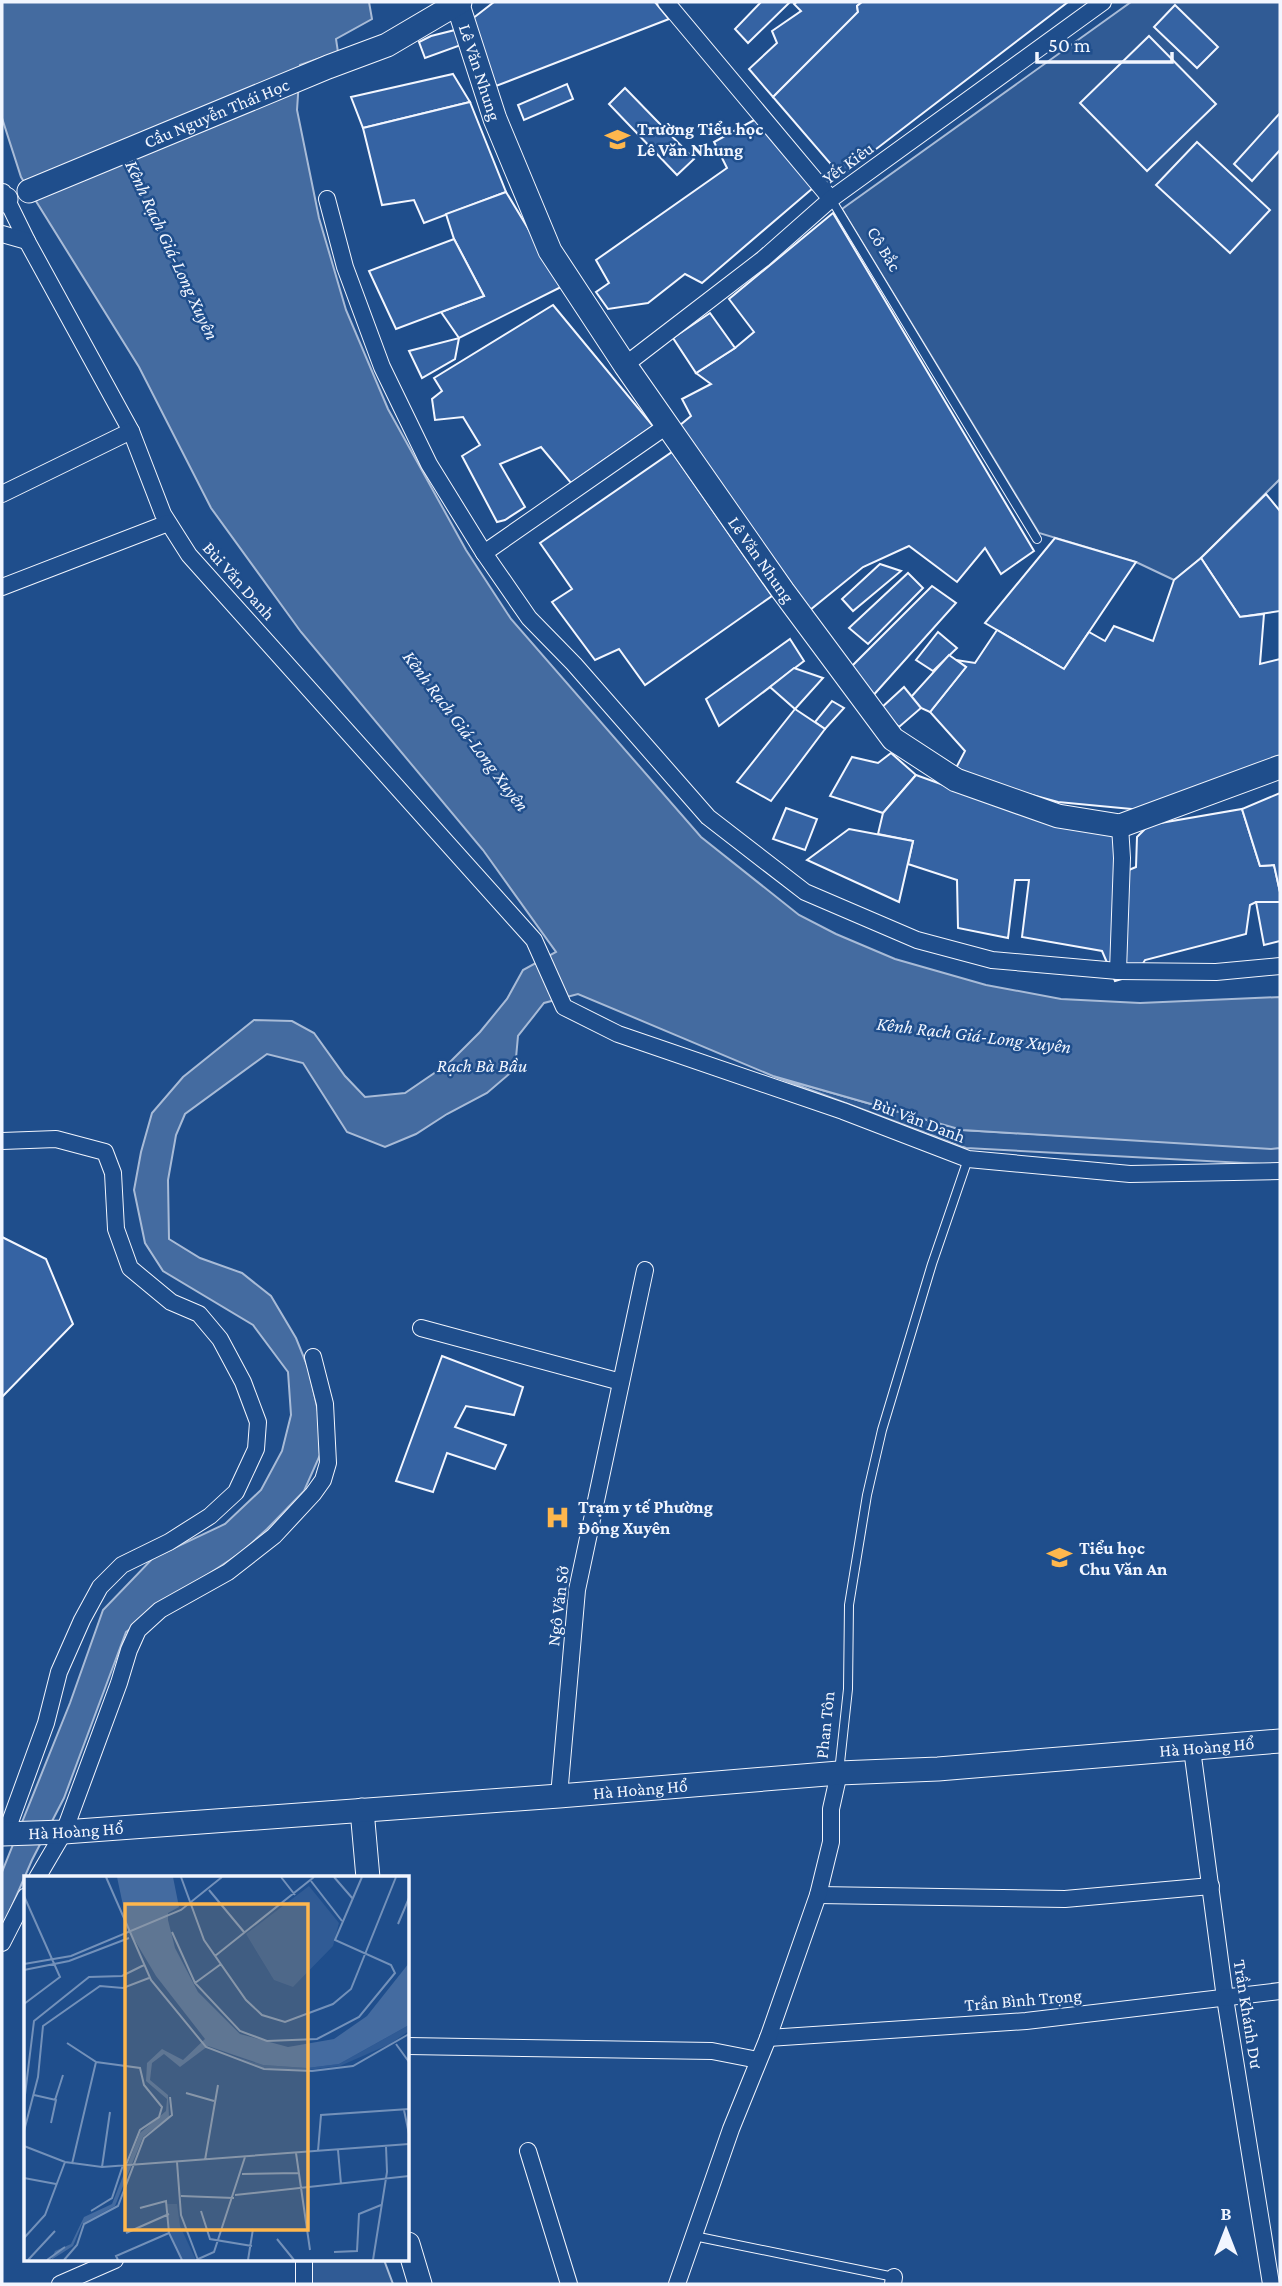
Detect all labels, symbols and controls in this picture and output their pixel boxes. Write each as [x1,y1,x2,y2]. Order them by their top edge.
street label: Lê Văn Nhung [455,21,505,124]
scale bar [1037,21,1172,65]
text: 50 m [1048,33,1091,57]
street label: Cầu Nguyễn Thái Học [141,74,292,152]
place label: Trường Tiểu học Lê Văn Nhung [637,119,763,160]
school or university icon: Trường Tiểu học Lê Văn Nhung [603,125,631,153]
street label: Yết Kiêu [819,138,878,188]
water label: Kênh Rạch Giá-Long Xuyên [121,157,223,343]
street label: Cô Bắc [863,223,905,275]
street label: Lê Văn Nhung [724,513,798,607]
street label: Bùi Văn Danh [199,538,279,624]
water label: Kênh Rạch Giá-Long Xuyên [399,647,533,815]
water label: Kênh Rạch Giá-Long Xuyên [876,1013,1072,1057]
water label: Rạch Bà Bầu [437,1055,528,1076]
street label: Bùi Văn Danh [870,1093,969,1147]
place label: Trạm y tế Phường Đông Xuyên [578,1497,713,1538]
hospital icon: Trạm y tế Phường Đông Xuyên [544,1503,572,1531]
place label: Tiểu học Chu Văn An [1079,1538,1168,1579]
school or university icon: Tiểu học Chu Văn An [1045,1544,1073,1572]
street label: Ngô Văn Sở [543,1565,573,1647]
street label: Phan Tôn [812,1690,839,1760]
street label: Hà Hoàng Hổ [1159,1733,1255,1761]
street label: Hà Hoàng Hổ [592,1775,689,1803]
street label: Hà Hoàng Hổ [28,1818,124,1843]
inset map [24,1876,410,2262]
street label: Trần Khánh Dư [1230,1958,1267,2070]
street label: Trần Bình Trọng [964,1985,1083,2015]
north arrow [1191,2195,1261,2265]
text: B [1220,2203,1232,2224]

